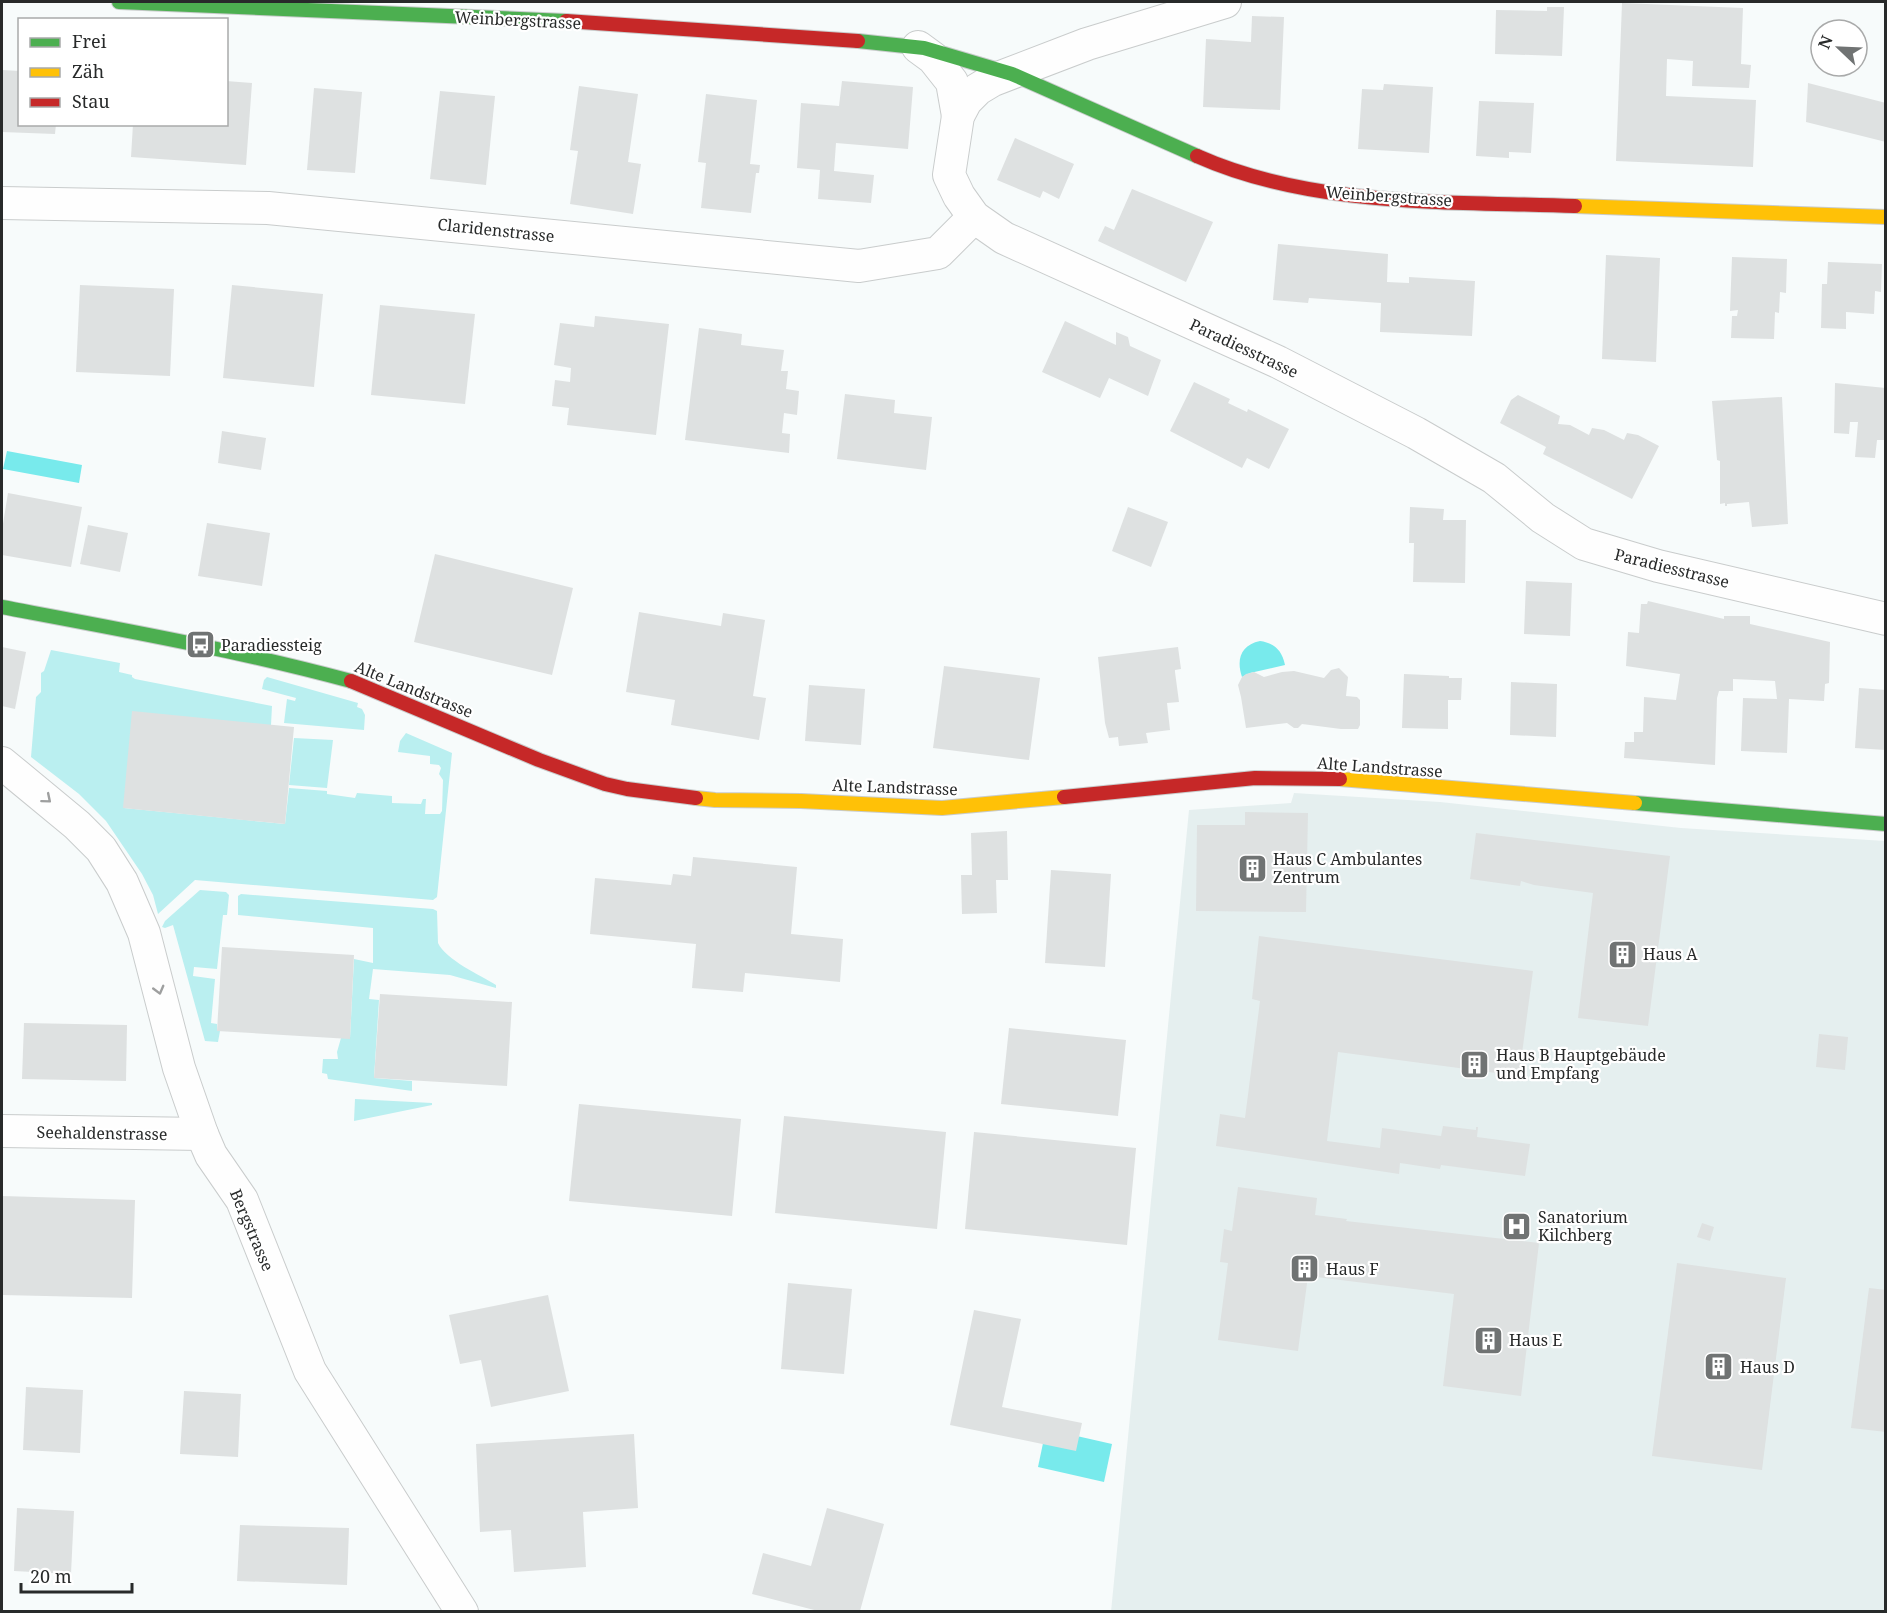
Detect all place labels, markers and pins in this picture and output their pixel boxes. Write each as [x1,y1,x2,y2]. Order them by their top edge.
bus stop icon: Paradiessteig [184,629,216,661]
place label: Paradiessteig [221,634,322,656]
place label: Haus C Ambulantes Zentrum [1273,848,1422,888]
building icon: Haus C Ambulantes Zentrum [1236,852,1268,884]
building icon: Haus A [1606,938,1638,970]
place label: Haus A [1643,943,1698,965]
place label: Haus B Hauptgebäude und Empfang [1496,1044,1666,1084]
building icon: Haus B Hauptgebäude und Empfang [1459,1048,1491,1080]
place label: Sanatorium Kilchberg [1538,1206,1628,1246]
hospital icon: Sanatorium Kilchberg [1501,1210,1533,1242]
building icon: Haus F [1289,1253,1321,1285]
place label: Haus F [1326,1258,1379,1280]
building icon: Haus E [1472,1324,1504,1356]
place label: Haus E [1509,1329,1562,1351]
building icon: Haus D [1703,1351,1735,1383]
place label: Haus D [1740,1356,1795,1378]

